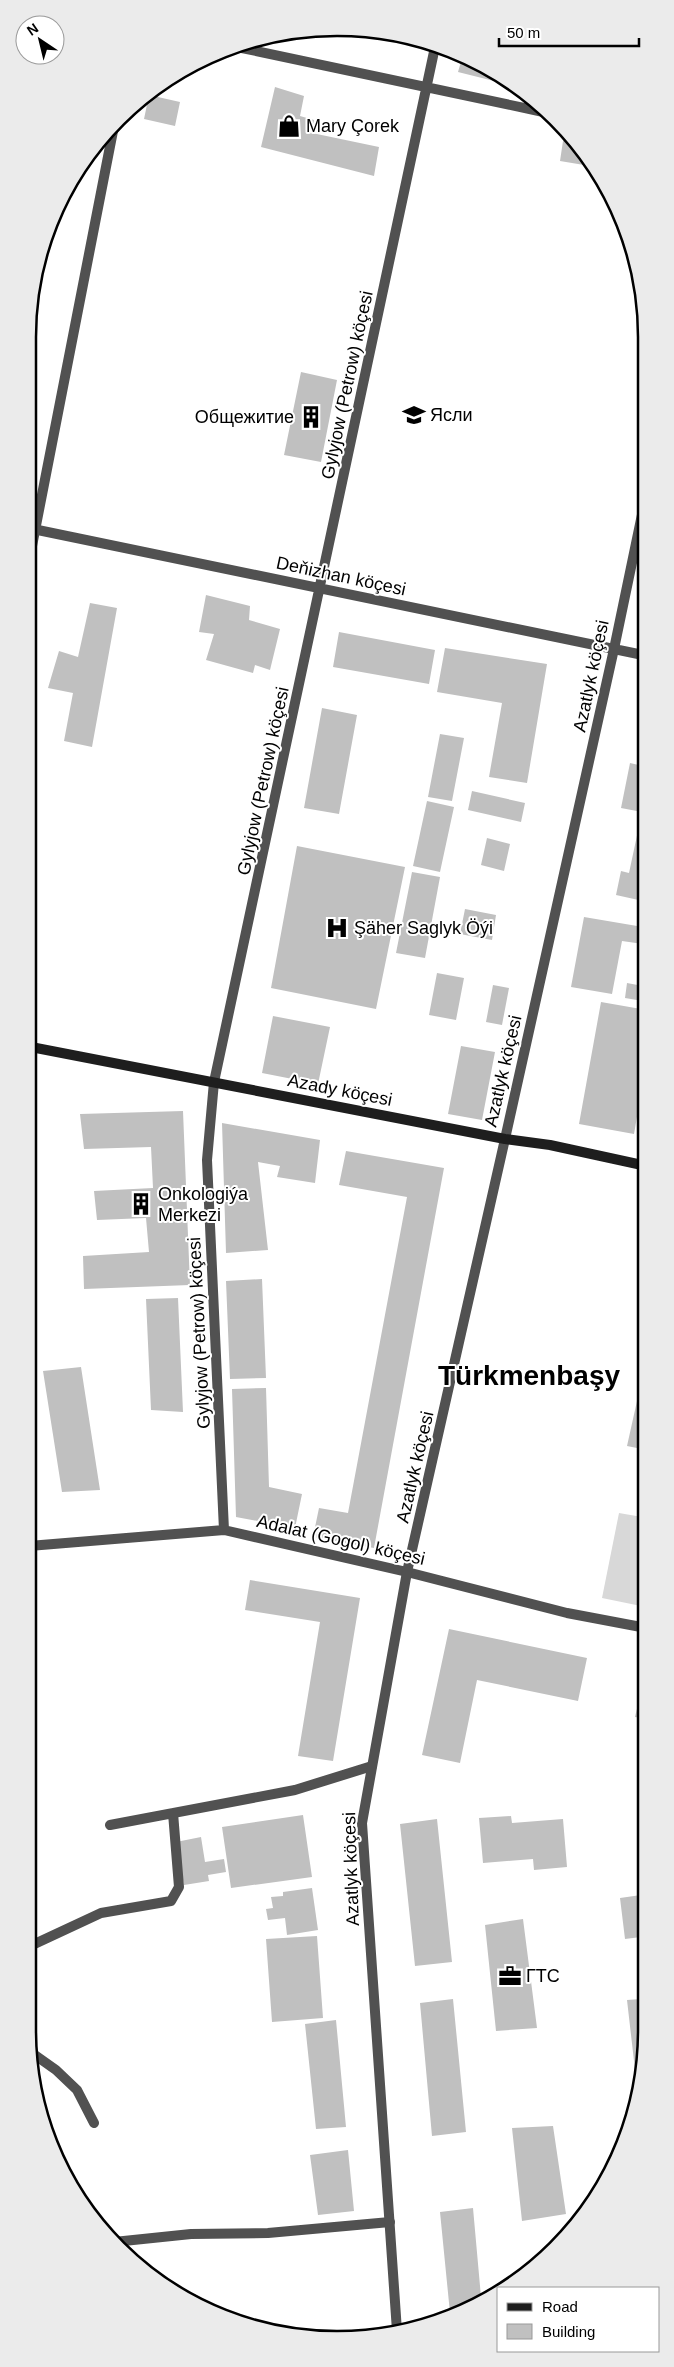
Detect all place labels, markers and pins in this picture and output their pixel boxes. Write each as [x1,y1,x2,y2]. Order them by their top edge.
shop icon: Mary Çorek [276,113,302,139]
place label: Mary Çorek [306,116,400,136]
school or university icon: Ясли [401,402,427,428]
building icon: Общежитие [298,404,324,430]
place label: Ясли [430,405,473,425]
place label: Общежитие [195,407,294,427]
hospital icon: Şäher Saglyk Öýi [324,915,350,941]
place label: Şäher Saglyk Öýi [354,918,493,938]
place label: Onkologiýa Merkezi [158,1184,249,1225]
building icon: Onkologiýa Merkezi [128,1191,154,1217]
office icon: ГТС [497,1963,523,1989]
place label: ГТС [526,1966,560,1986]

